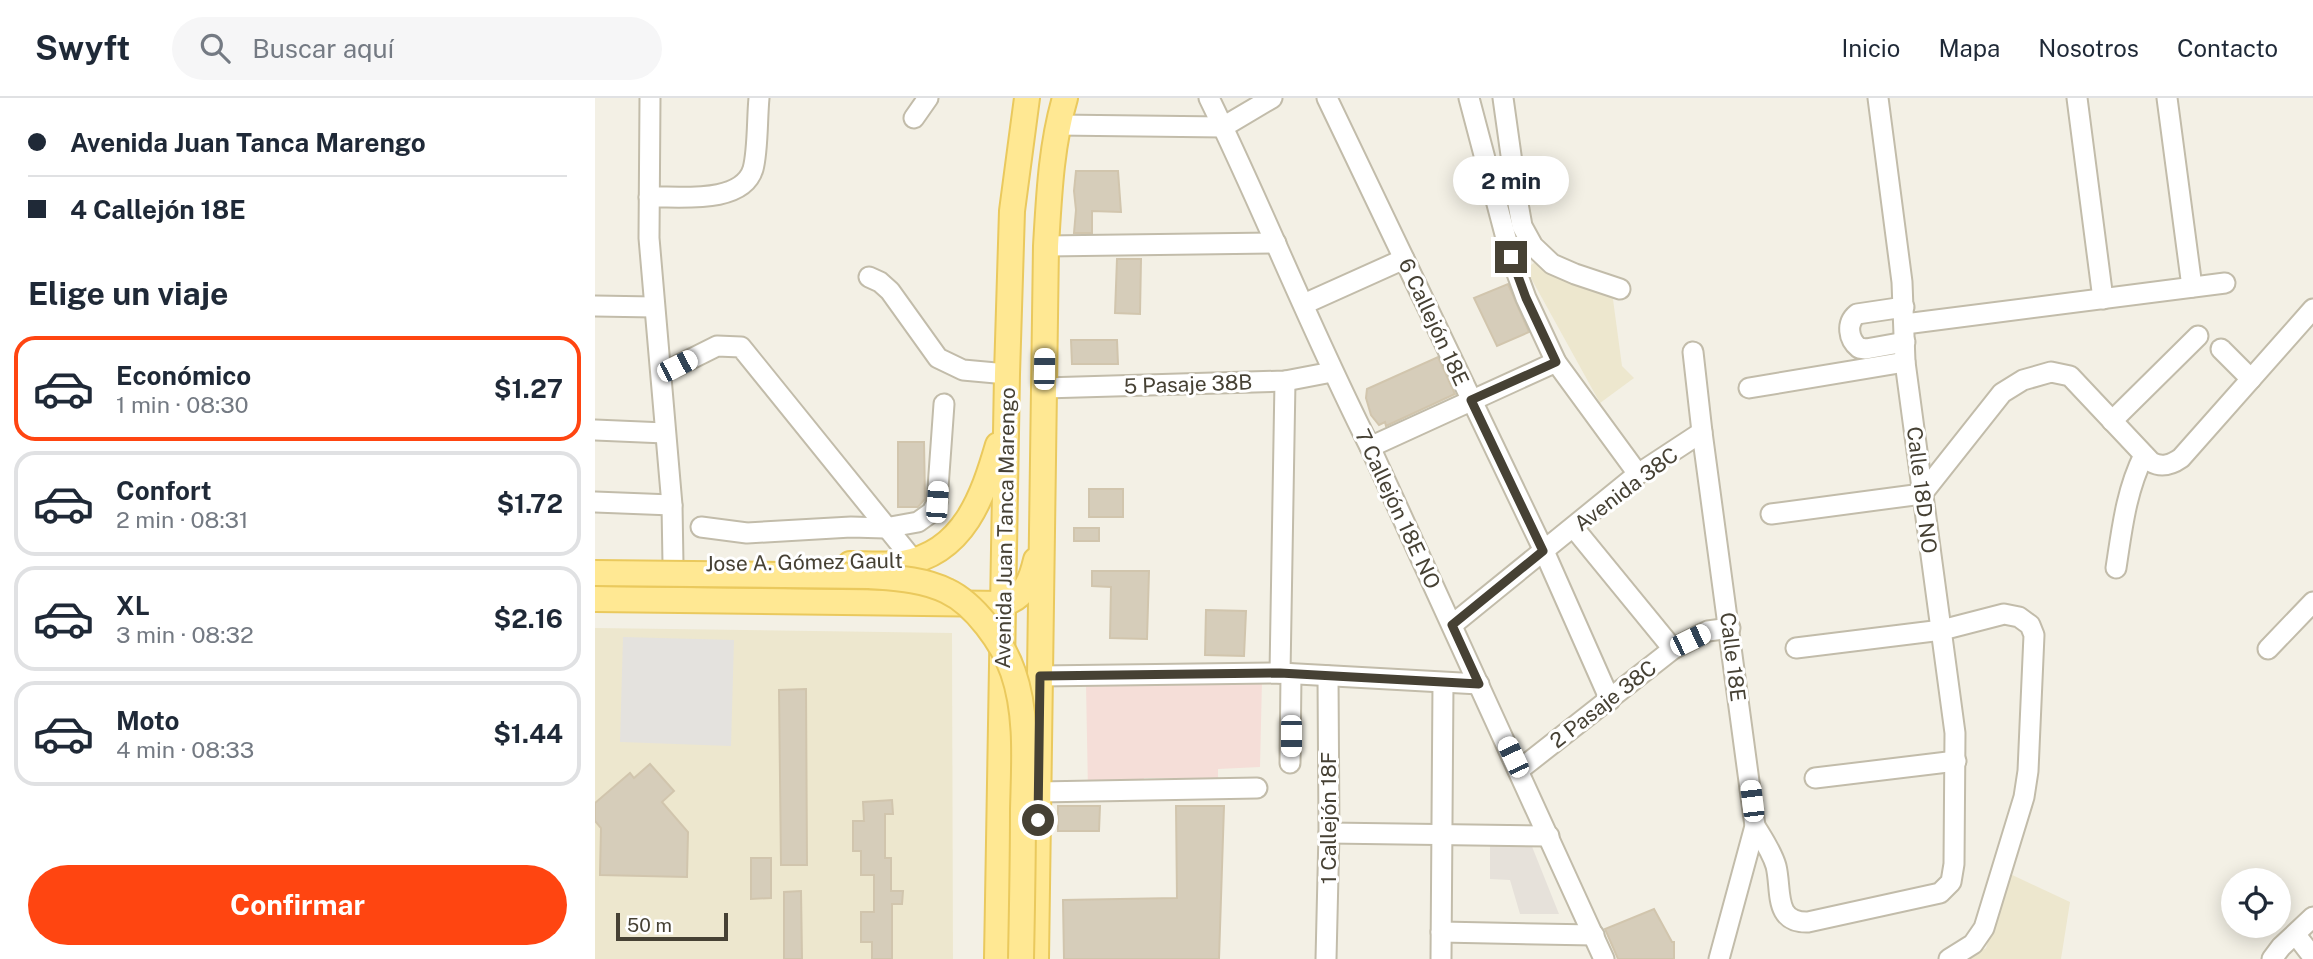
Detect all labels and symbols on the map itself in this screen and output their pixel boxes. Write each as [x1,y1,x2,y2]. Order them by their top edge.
callout: 2 min [1453,156,1569,204]
route end [1495,241,1527,273]
street label: 6 Callejón 18E [1394,254,1474,390]
car [654,347,701,385]
car [1034,348,1055,390]
street label: 5 Pasaje 38B [1123,369,1253,399]
street label: Avenida Juan Tanca Marengo [990,387,1020,669]
street label: 7 Callejón 18E NO [1350,425,1446,593]
street label: Calle 18D NO [1902,425,1942,555]
street label: Avenida 38C [1569,442,1683,536]
car [926,480,949,524]
street label: Jose A. Gómez Gault [705,548,903,576]
street label: Calle 18E [1715,611,1751,703]
car [1667,621,1714,659]
street label: 2 Pasaje 38C [1545,655,1661,753]
car [1281,715,1302,757]
car [1495,734,1532,780]
street label: 1 Callejón 18F [1316,752,1341,884]
car [1740,779,1765,823]
route start [1022,804,1054,836]
scale bar [616,910,728,942]

